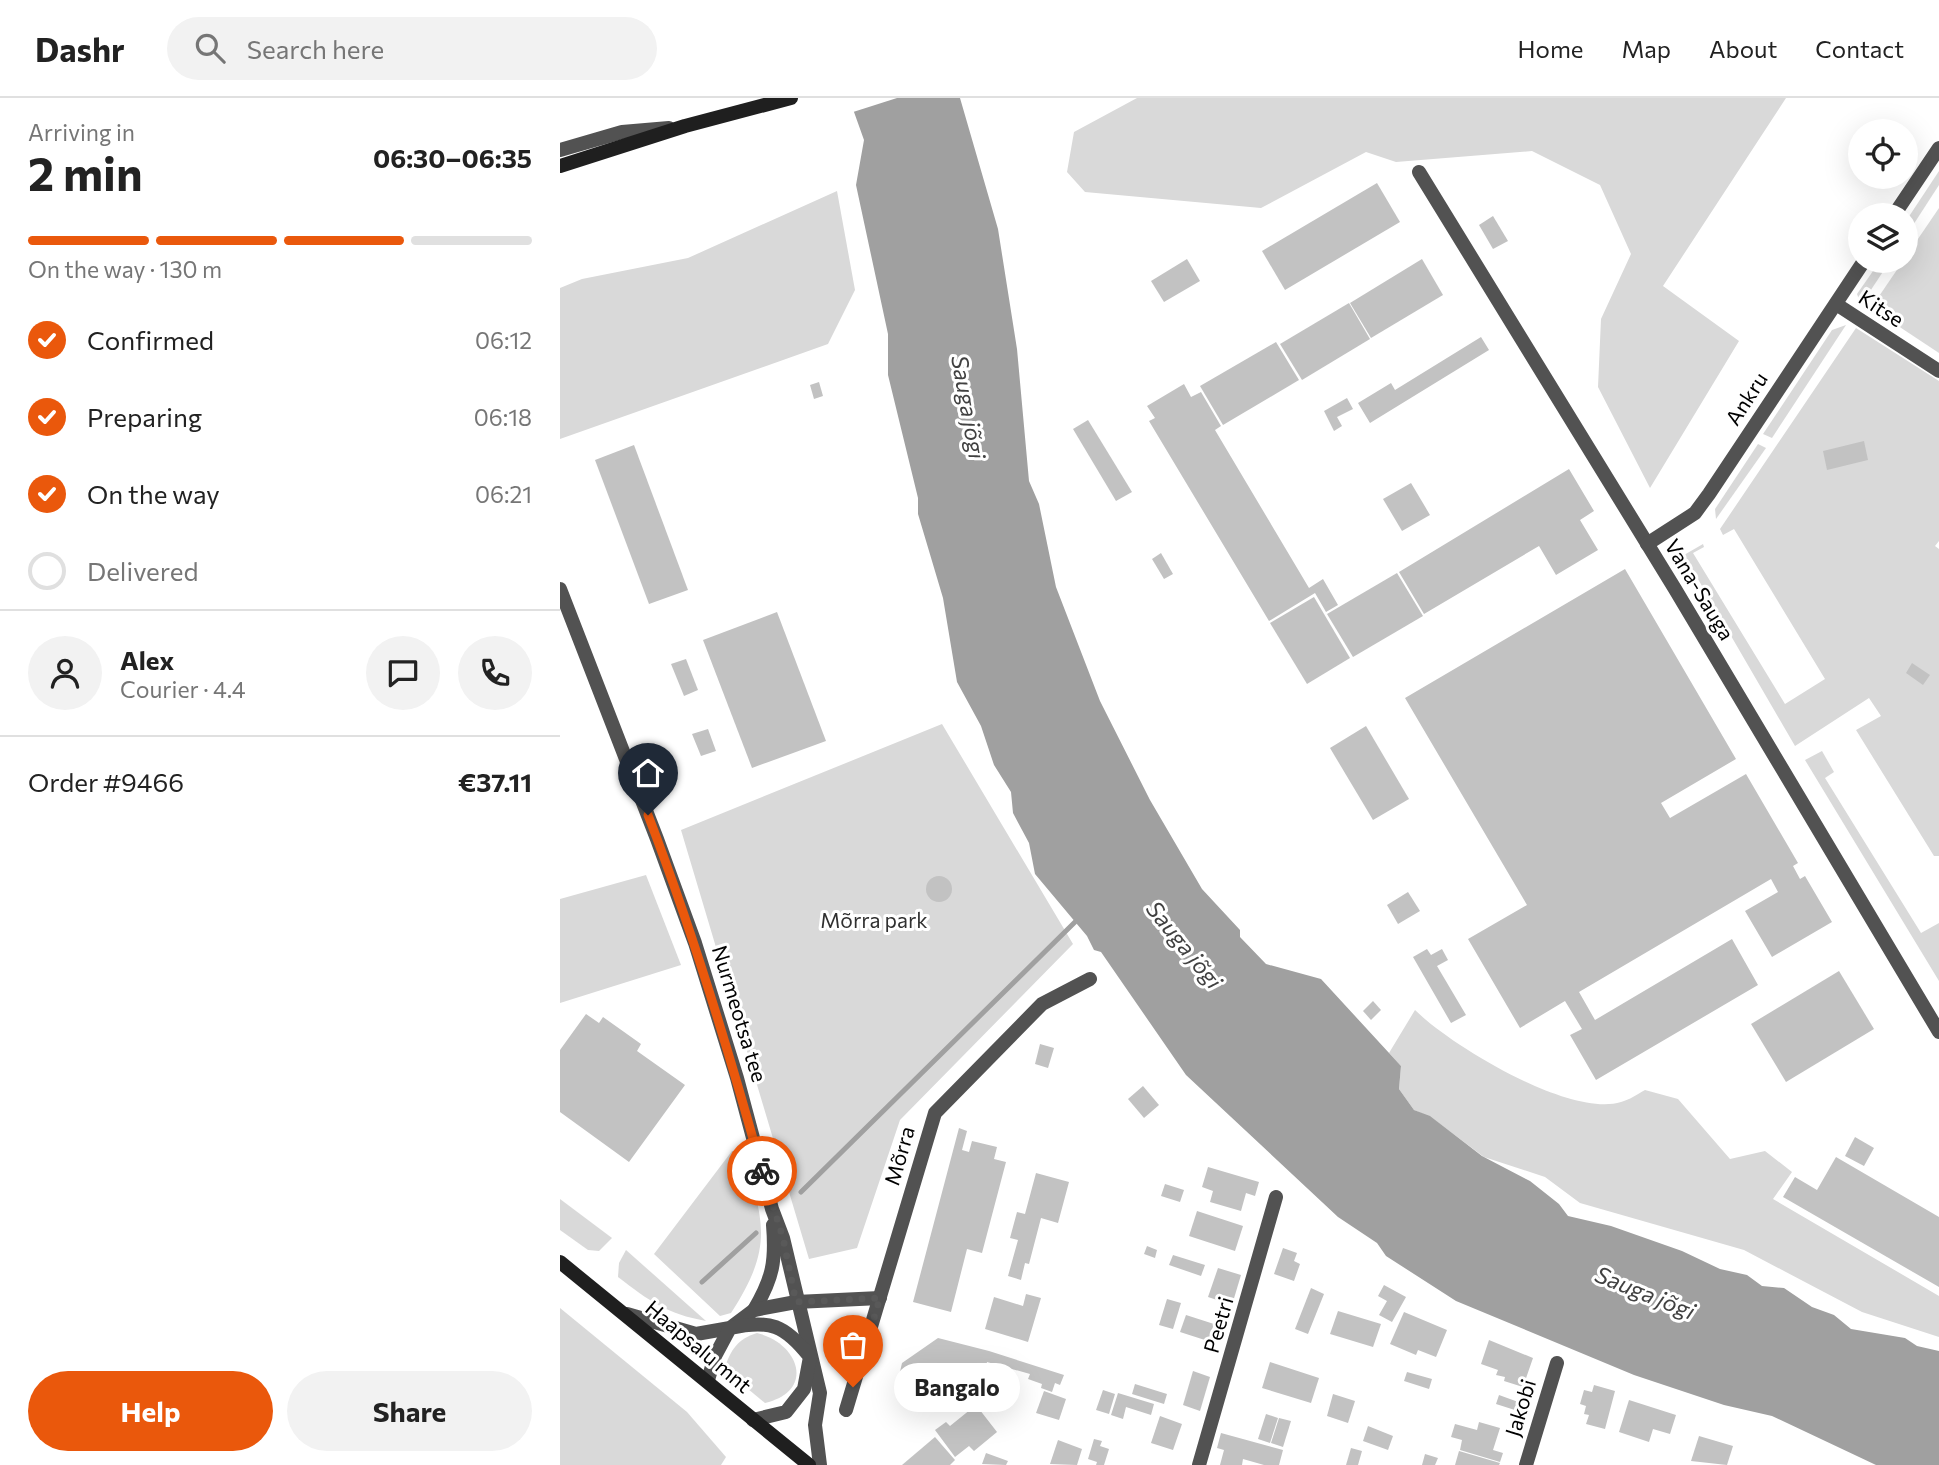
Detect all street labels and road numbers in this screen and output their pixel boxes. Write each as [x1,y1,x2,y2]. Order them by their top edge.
street label: Kitse [1855,284,1909,331]
street label: Ankru [1719,367,1772,429]
street label: Vana-Sauga [1660,534,1740,644]
street label: Nurmeotsa tee [708,942,773,1085]
street label: Mõrra [878,1123,919,1188]
street label: Haapsalu mnt [641,1294,757,1397]
street label: Peetri [1198,1294,1237,1356]
street label: Jakobi [1499,1376,1540,1439]

